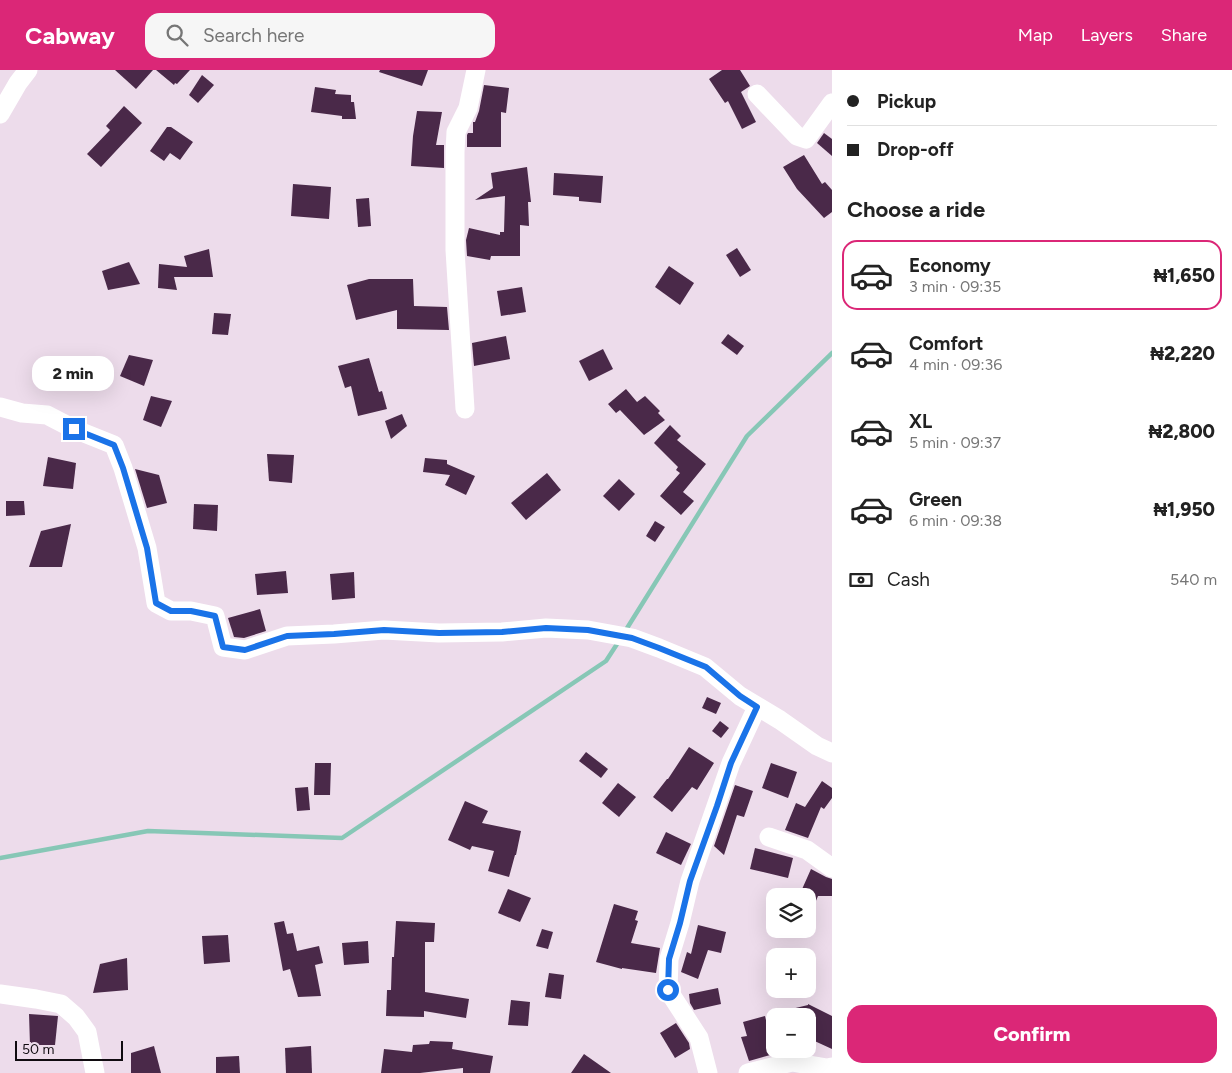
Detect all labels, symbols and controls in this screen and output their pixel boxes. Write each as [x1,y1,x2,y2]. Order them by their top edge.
search box [145,13,495,58]
text: Cabway [25,21,115,50]
icon: search [163,21,191,49]
text: Search here [203,24,304,47]
text: Map [1018,24,1053,46]
text: Layers [1081,24,1133,46]
text: Share [1161,24,1207,46]
text: Pickup [877,90,936,113]
text: Drop-off [877,138,954,161]
text: Choose a ride [847,196,985,223]
icon: car [849,253,894,298]
text: Economy [909,254,991,277]
text: ₦1,650 [1153,264,1215,287]
text: 3 min · 09:35 [909,277,1001,296]
icon: car [849,331,894,376]
text: Comfort [909,332,984,355]
text: ₦2,220 [1150,342,1215,365]
text: 4 min · 09:36 [909,355,1002,374]
callout: 2 min [33,356,115,392]
text: 2 min [53,364,93,383]
icon: car [849,409,894,454]
text: XL [909,410,932,433]
route end [63,418,85,440]
text: ₦2,800 [1149,420,1215,443]
text: 5 min · 09:37 [909,433,1001,452]
icon: car [849,487,894,532]
text: Green [909,488,962,511]
text: ₦1,950 [1153,498,1215,521]
text: 6 min · 09:38 [909,511,1002,530]
icon: cash [847,566,875,594]
text: Cash [887,568,930,591]
text: 540 m [1170,570,1217,589]
map controls [766,888,816,1058]
button: layers [766,888,816,938]
button: + [766,948,816,998]
route start [657,979,679,1001]
button: Confirm [847,1005,1217,1063]
button: − [766,1008,816,1058]
scale bar [15,1038,122,1061]
text: 50 m [22,1041,54,1058]

